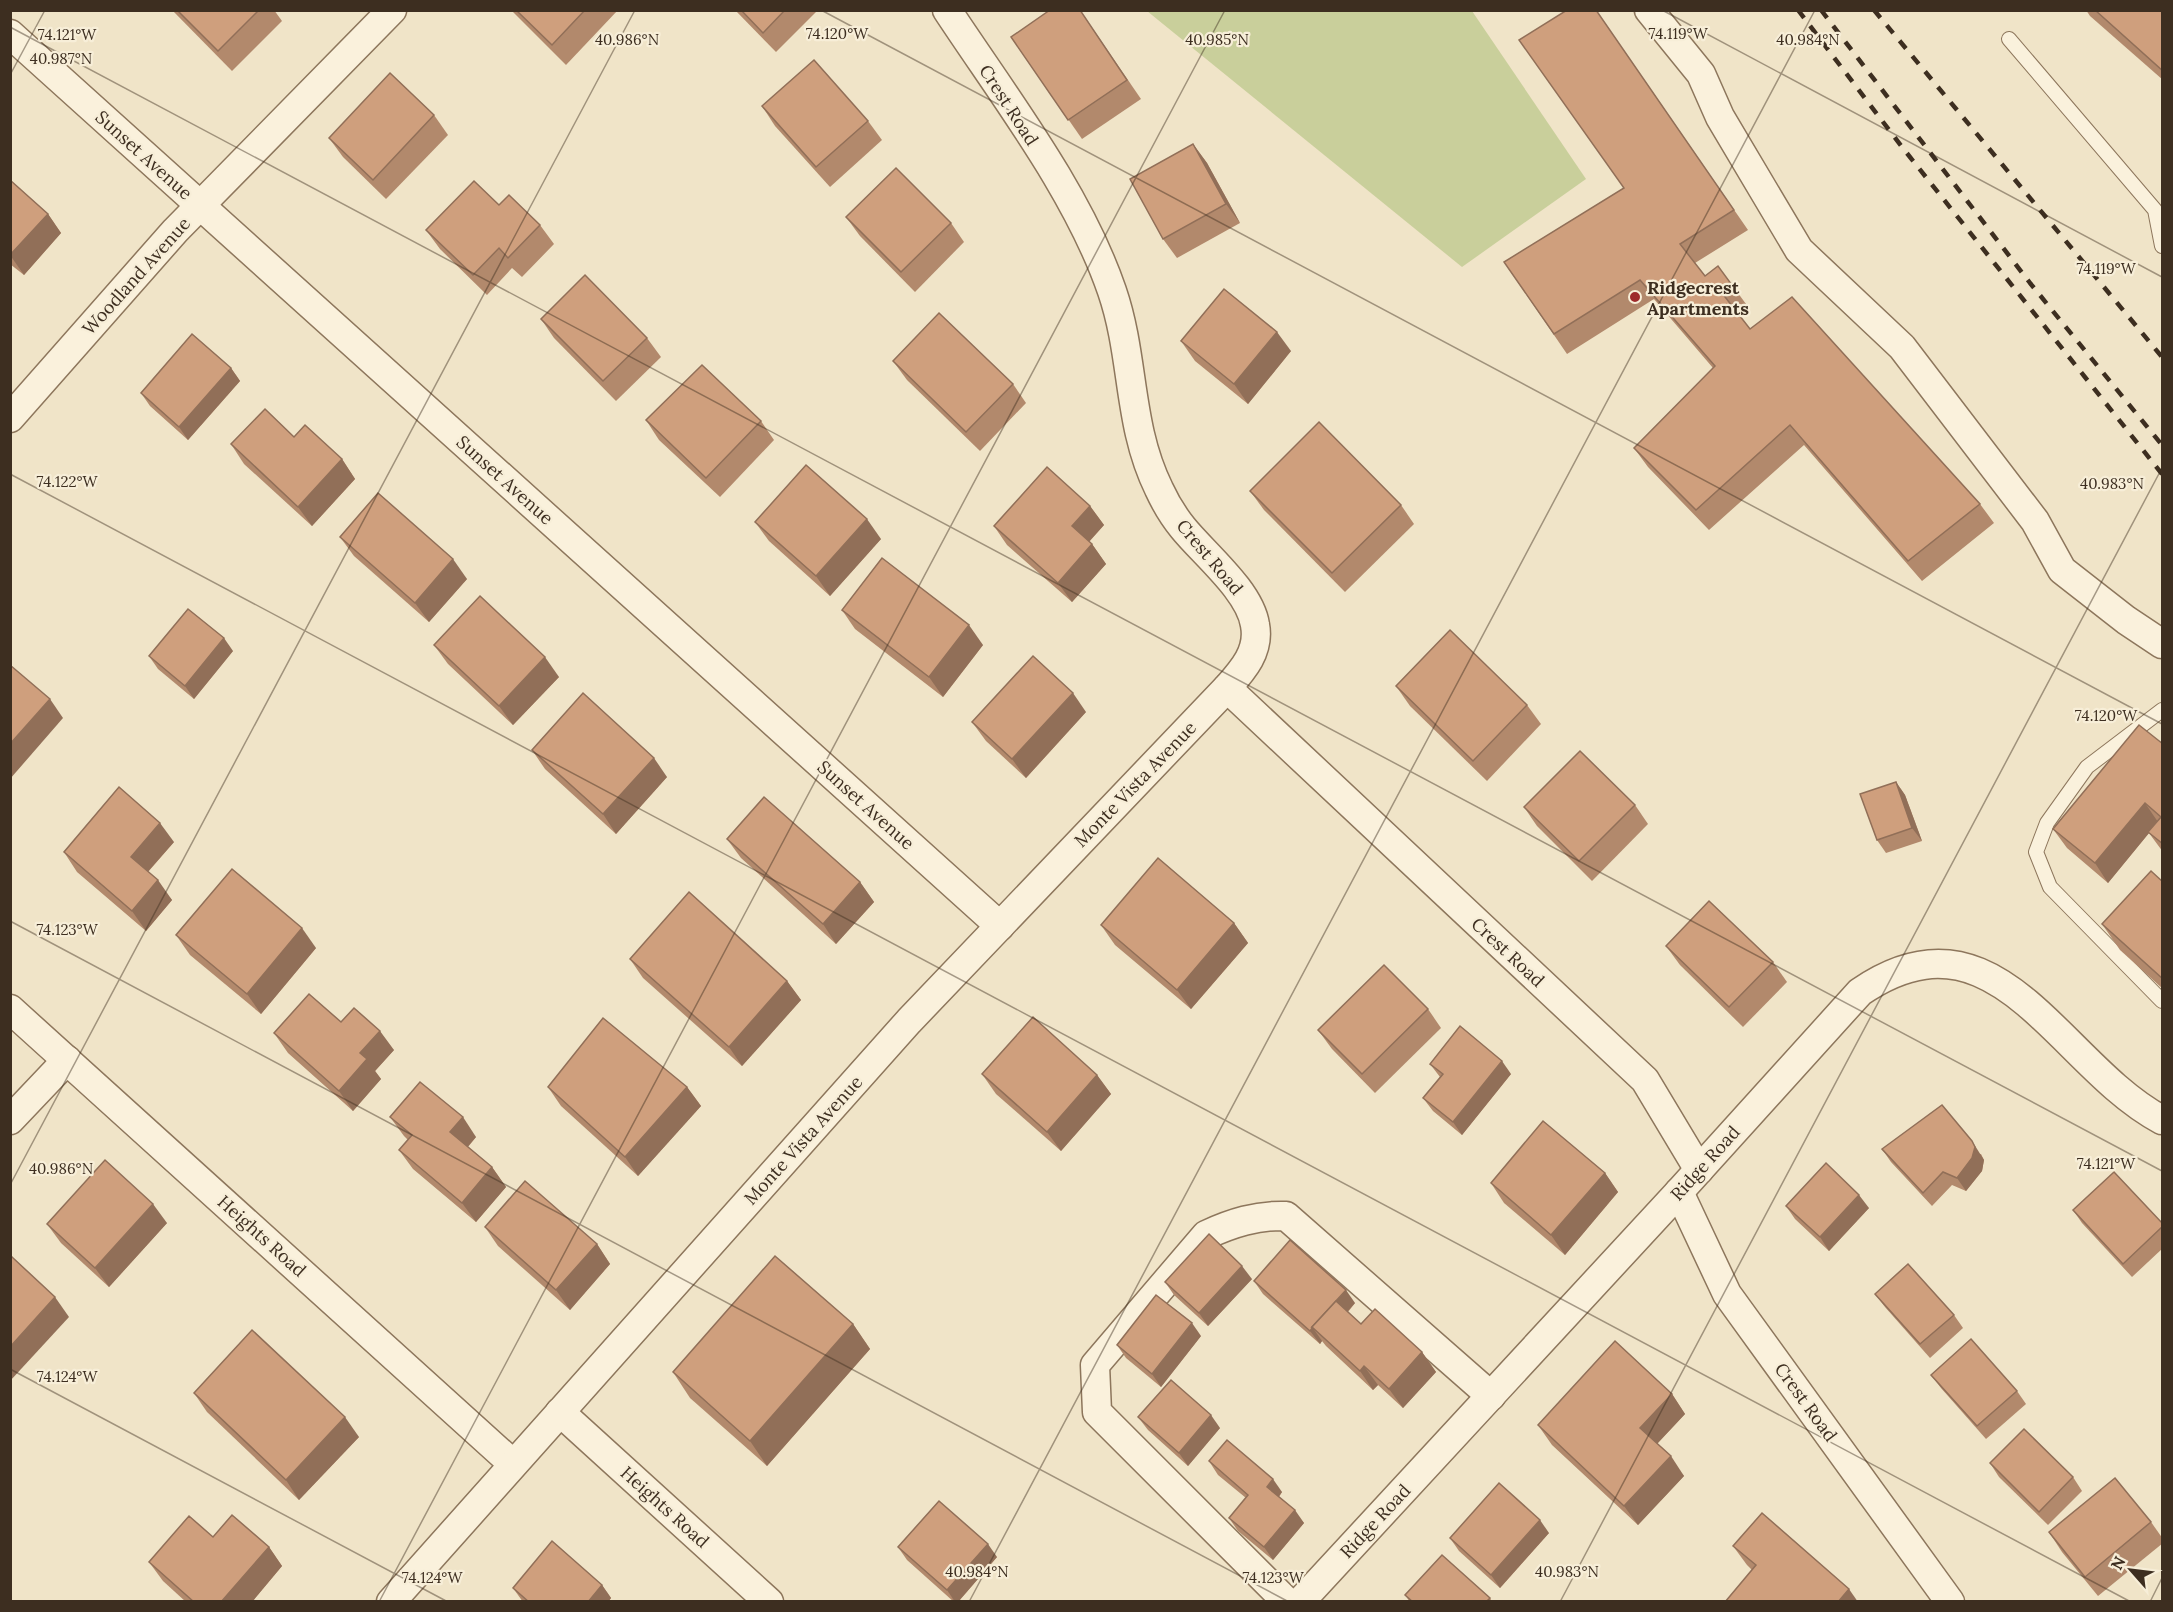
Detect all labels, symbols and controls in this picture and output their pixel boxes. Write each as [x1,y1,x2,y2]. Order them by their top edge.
text: 74.120°W [806,24,869,43]
text: 74.119°W [1648,24,1709,43]
text: 74.121°W [38,25,97,44]
text: 40.986°N [595,30,659,49]
text: 40.985°N [1185,30,1249,49]
text: 40.984°N [1776,30,1840,49]
text: 40.987°N [30,49,92,68]
street label: Crest Road [974,60,1044,150]
street label: Sunset Avenue [91,105,197,205]
street label: Woodland Avenue [77,212,195,340]
text: 74.119°W [2076,259,2137,278]
place label: Ridgecrest Apartments [1647,276,1749,320]
marker: Ridgecrest Apartments [1628,290,1642,304]
street label: Sunset Avenue [452,430,558,530]
text: 74.122°W [36,472,99,491]
text: 40.983°N [2080,474,2144,493]
street label: Crest Road [1172,514,1248,600]
text: 74.120°W [2075,706,2138,725]
street label: Monte Vista Avenue [1069,716,1201,852]
street label: Sunset Avenue [813,755,919,855]
street label: Crest Road [1467,912,1550,992]
text: 74.123°W [36,920,99,939]
street label: Monte Vista Avenue [739,1070,867,1209]
street label: Ridge Road [1665,1120,1745,1205]
text: 74.121°W [2077,1154,2136,1173]
text: 40.986°N [29,1159,93,1178]
street label: Heights Road [213,1190,311,1282]
street label: Crest Road [1770,1358,1842,1446]
text: 74.124°W [37,1367,98,1386]
street label: Heights Road [616,1461,714,1553]
street label: Ridge Road [1335,1479,1415,1563]
north arrow [2101,1540,2161,1600]
text: N [2106,1553,2129,1573]
text: 40.984°N [945,1562,1009,1581]
text: 40.983°N [1535,1562,1599,1581]
text: 74.124°W [402,1568,463,1587]
text: 74.123°W [1242,1568,1305,1587]

